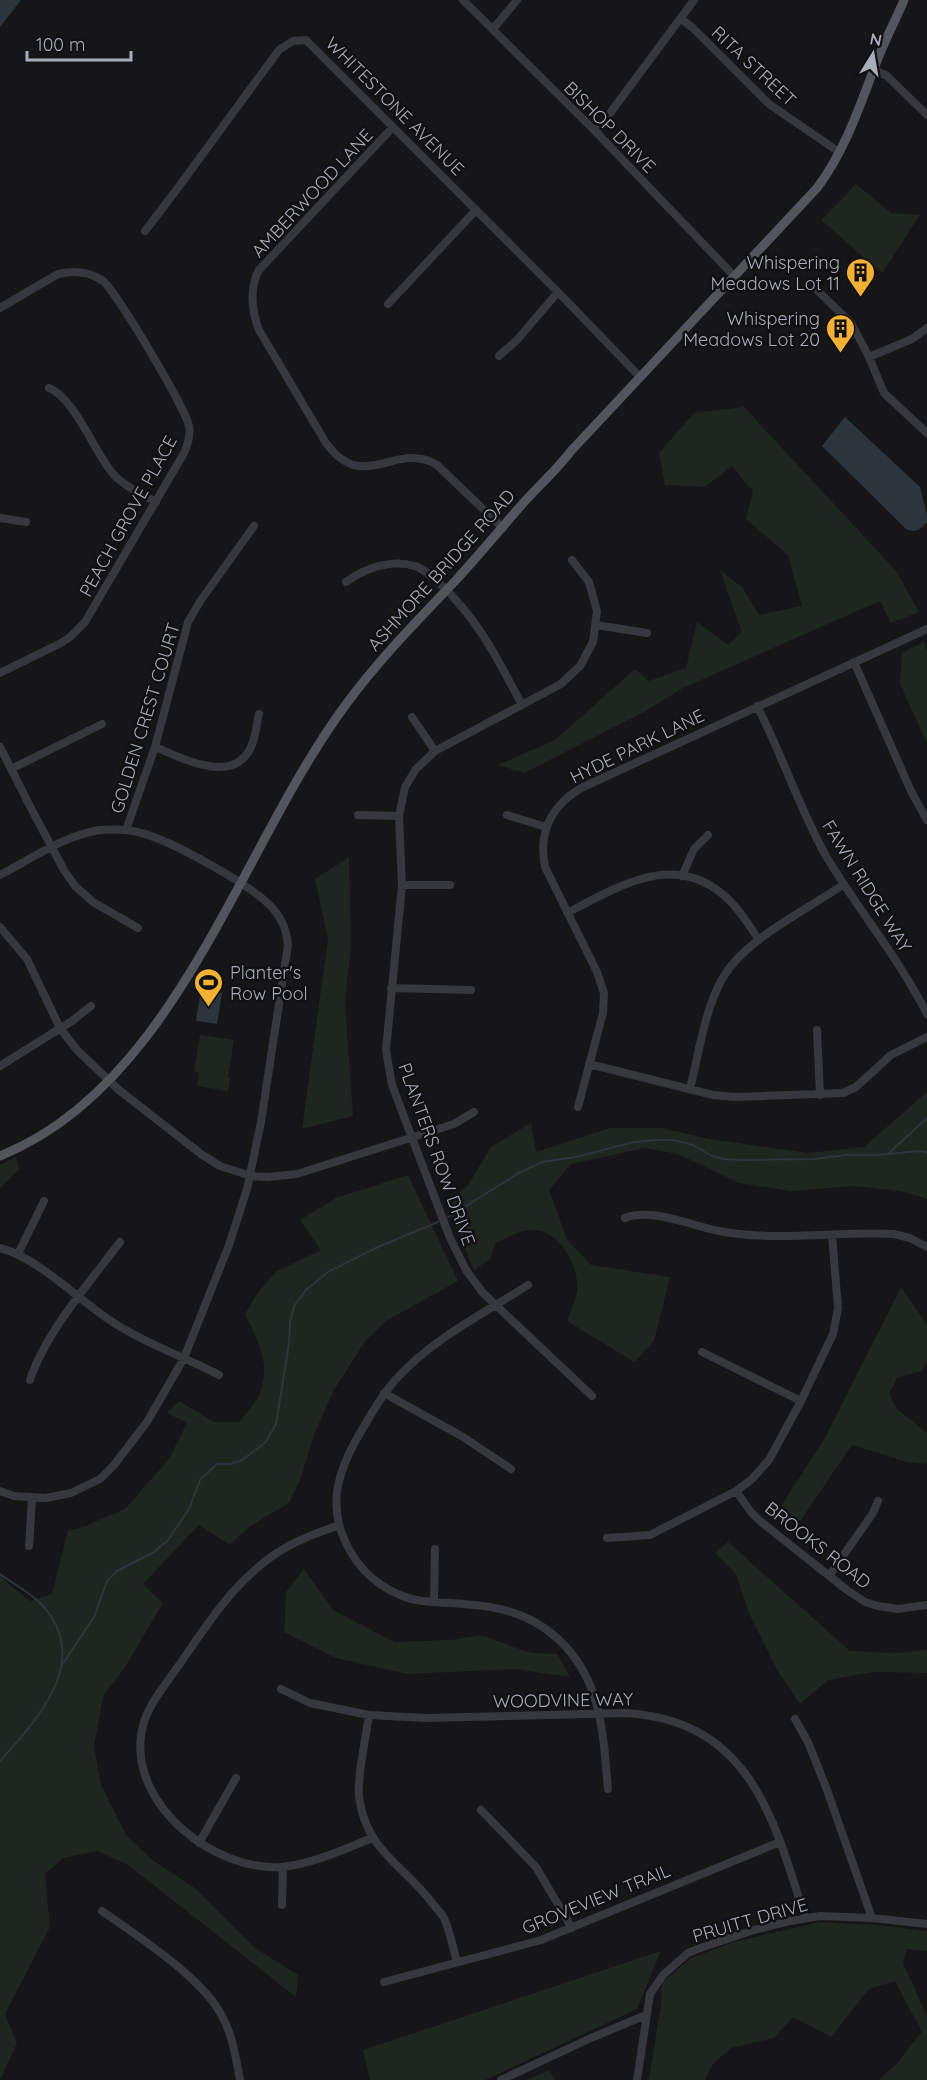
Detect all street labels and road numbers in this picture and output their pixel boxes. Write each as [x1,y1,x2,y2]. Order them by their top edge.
street label: RITA STREET [707,21,801,111]
street label: WHITESTONE AVENUE [321,32,469,180]
street label: BISHOP DRIVE [559,76,661,178]
street label: AMBERWOOD LANE [246,124,378,262]
street label: PEACH GROVE PLACE [74,431,182,601]
street label: ASHMORE BRIDGE ROAD [362,484,520,656]
street label: GOLDEN CREST COURT [105,620,185,816]
street label: HYDE PARK LANE [566,704,708,788]
street label: FAWN RIDGE WAY [817,816,917,956]
street label: PLANTERS ROW DRIVE [393,1059,481,1249]
street label: BROOKS ROAD [760,1496,876,1594]
street label: WOODVINE WAY [493,1687,633,1713]
street label: GROVEVIEW TRAIL [519,1859,674,1939]
street label: PRUITT DRIVE [690,1893,810,1947]

